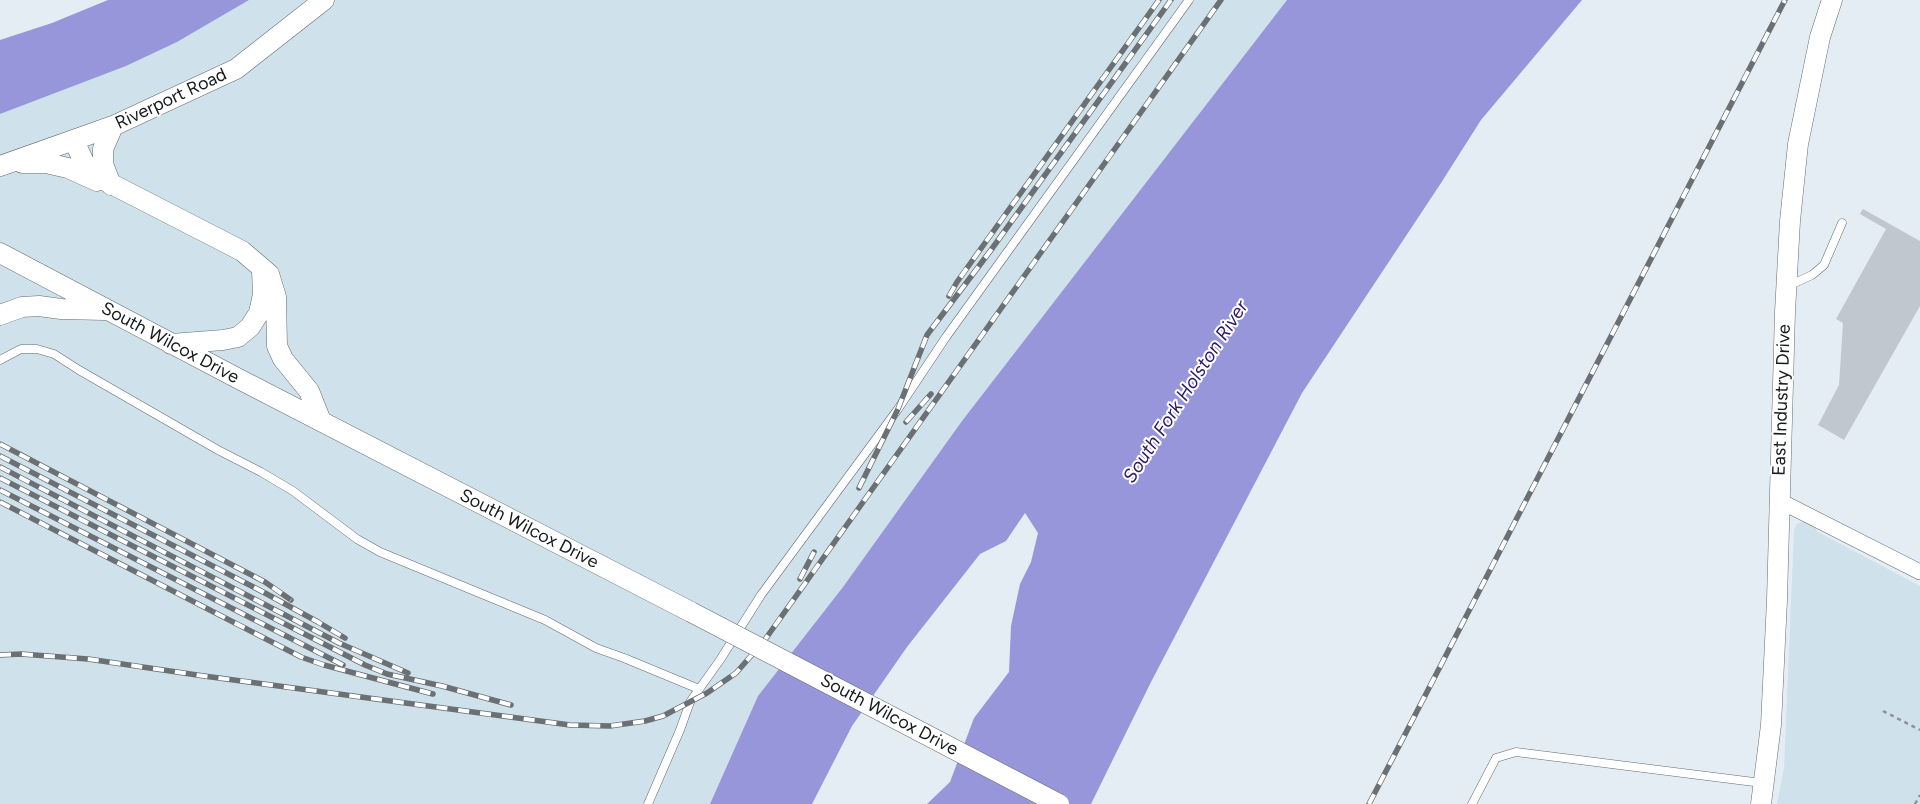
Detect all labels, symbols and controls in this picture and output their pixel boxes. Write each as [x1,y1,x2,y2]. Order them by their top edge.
street label: Riverport Road [112,64,230,134]
water label: South Fork Holston River [1119,297,1253,487]
street label: South Wilcox Drive [97,298,243,388]
street label: East Industry Drive [1769,324,1795,476]
street label: South Wilcox Drive [456,485,602,573]
street label: South Wilcox Drive [816,670,962,760]

